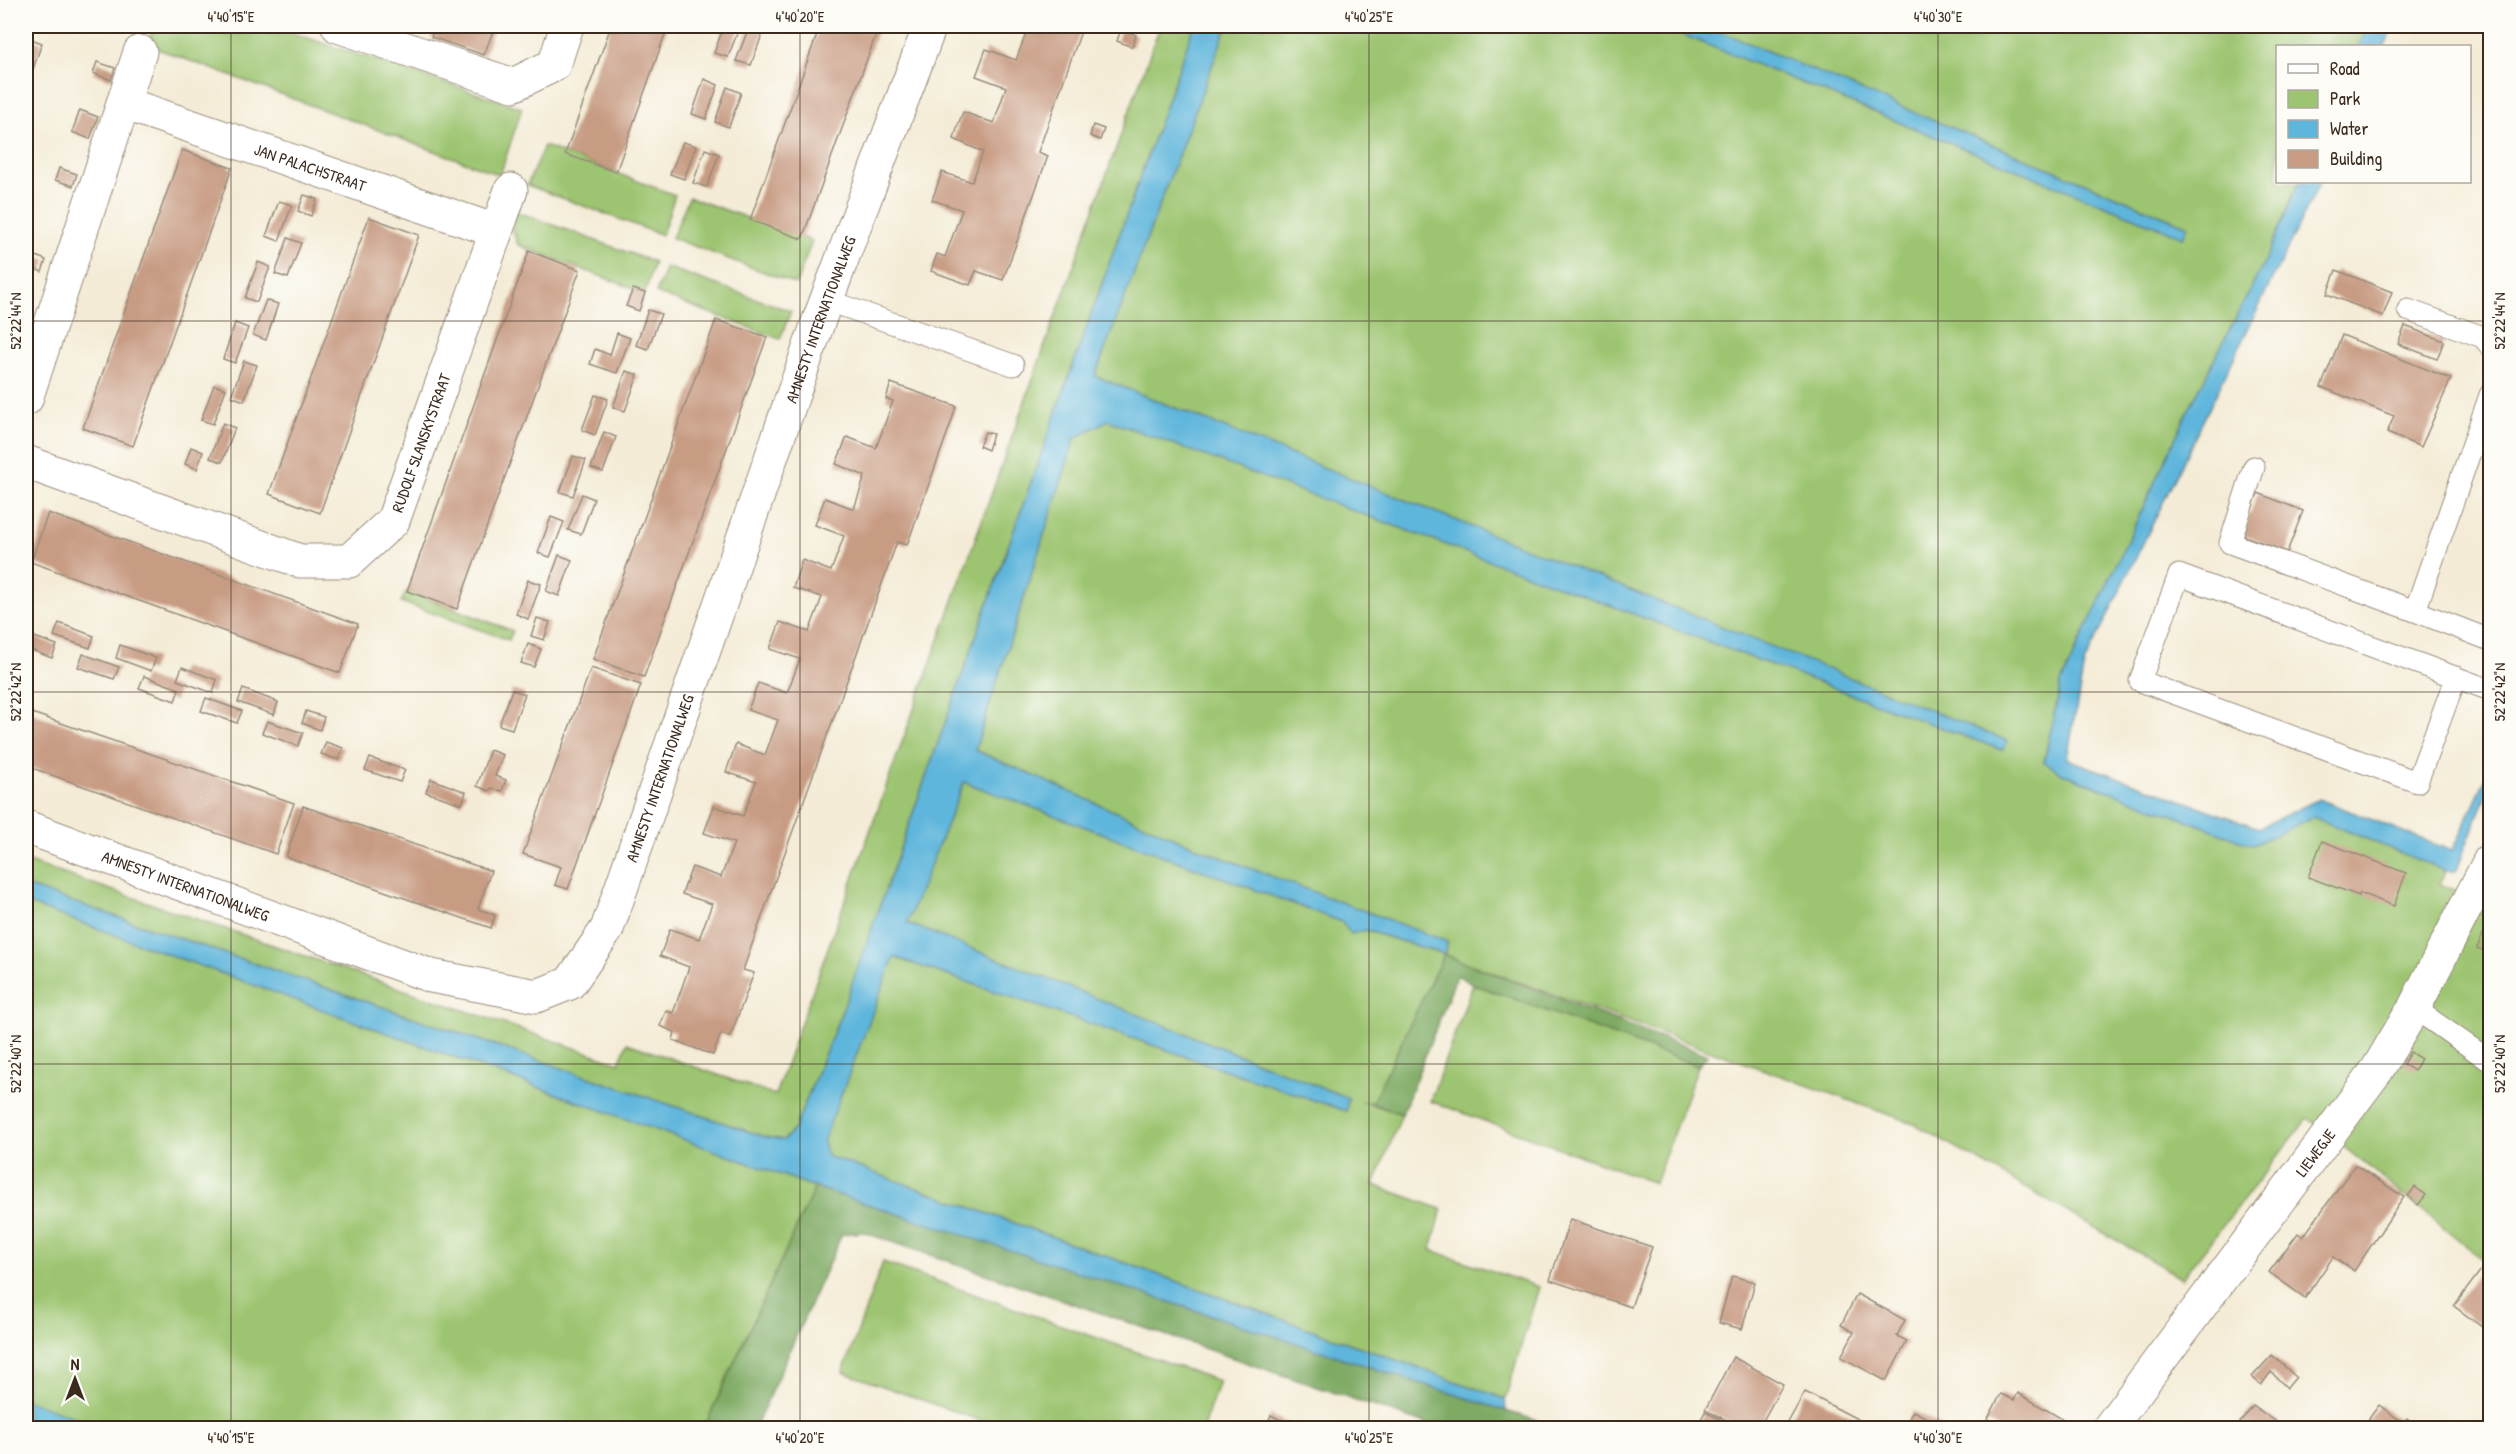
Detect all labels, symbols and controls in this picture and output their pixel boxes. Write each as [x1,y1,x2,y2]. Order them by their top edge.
text: 4°40'15"E [208,6,255,27]
text: 4°40'20"E [776,6,825,27]
text: 4°40'25"E [1345,6,1394,27]
text: 4°40'30"E [1914,6,1963,27]
legend [2276,45,2471,183]
text: Road [2330,56,2360,81]
text: Park [2330,86,2361,111]
text: Water [2330,116,2368,141]
street label: JAN PALACHSTRAAT [251,138,370,197]
text: Building [2330,146,2382,171]
street label: AMNESTY INTERNATIONALWEG [780,233,861,406]
text: 52°22'44"N [5,292,26,350]
text: 52°22'44"N [2489,292,2510,350]
street label: RUDOLF SLANSKYSTRAAT [386,370,456,515]
text: 52°22'42"N [5,663,26,721]
text: 52°22'42"N [2489,663,2510,721]
street label: AMNESTY INTERNATIONALWEG [620,691,699,865]
street label: AMNESTY INTERNATIONALWEG [99,845,272,927]
text: 52°22'40"N [5,1035,26,1093]
text: 52°22'40"N [2489,1035,2510,1093]
street label: LIEWEGJE [2290,1124,2340,1181]
north arrow [45,1349,105,1409]
text: N [71,1353,80,1375]
text: 4°40'15"E [208,1427,255,1448]
text: 4°40'20"E [776,1427,825,1448]
text: 4°40'25"E [1345,1427,1394,1448]
text: 4°40'30"E [1914,1427,1963,1448]

